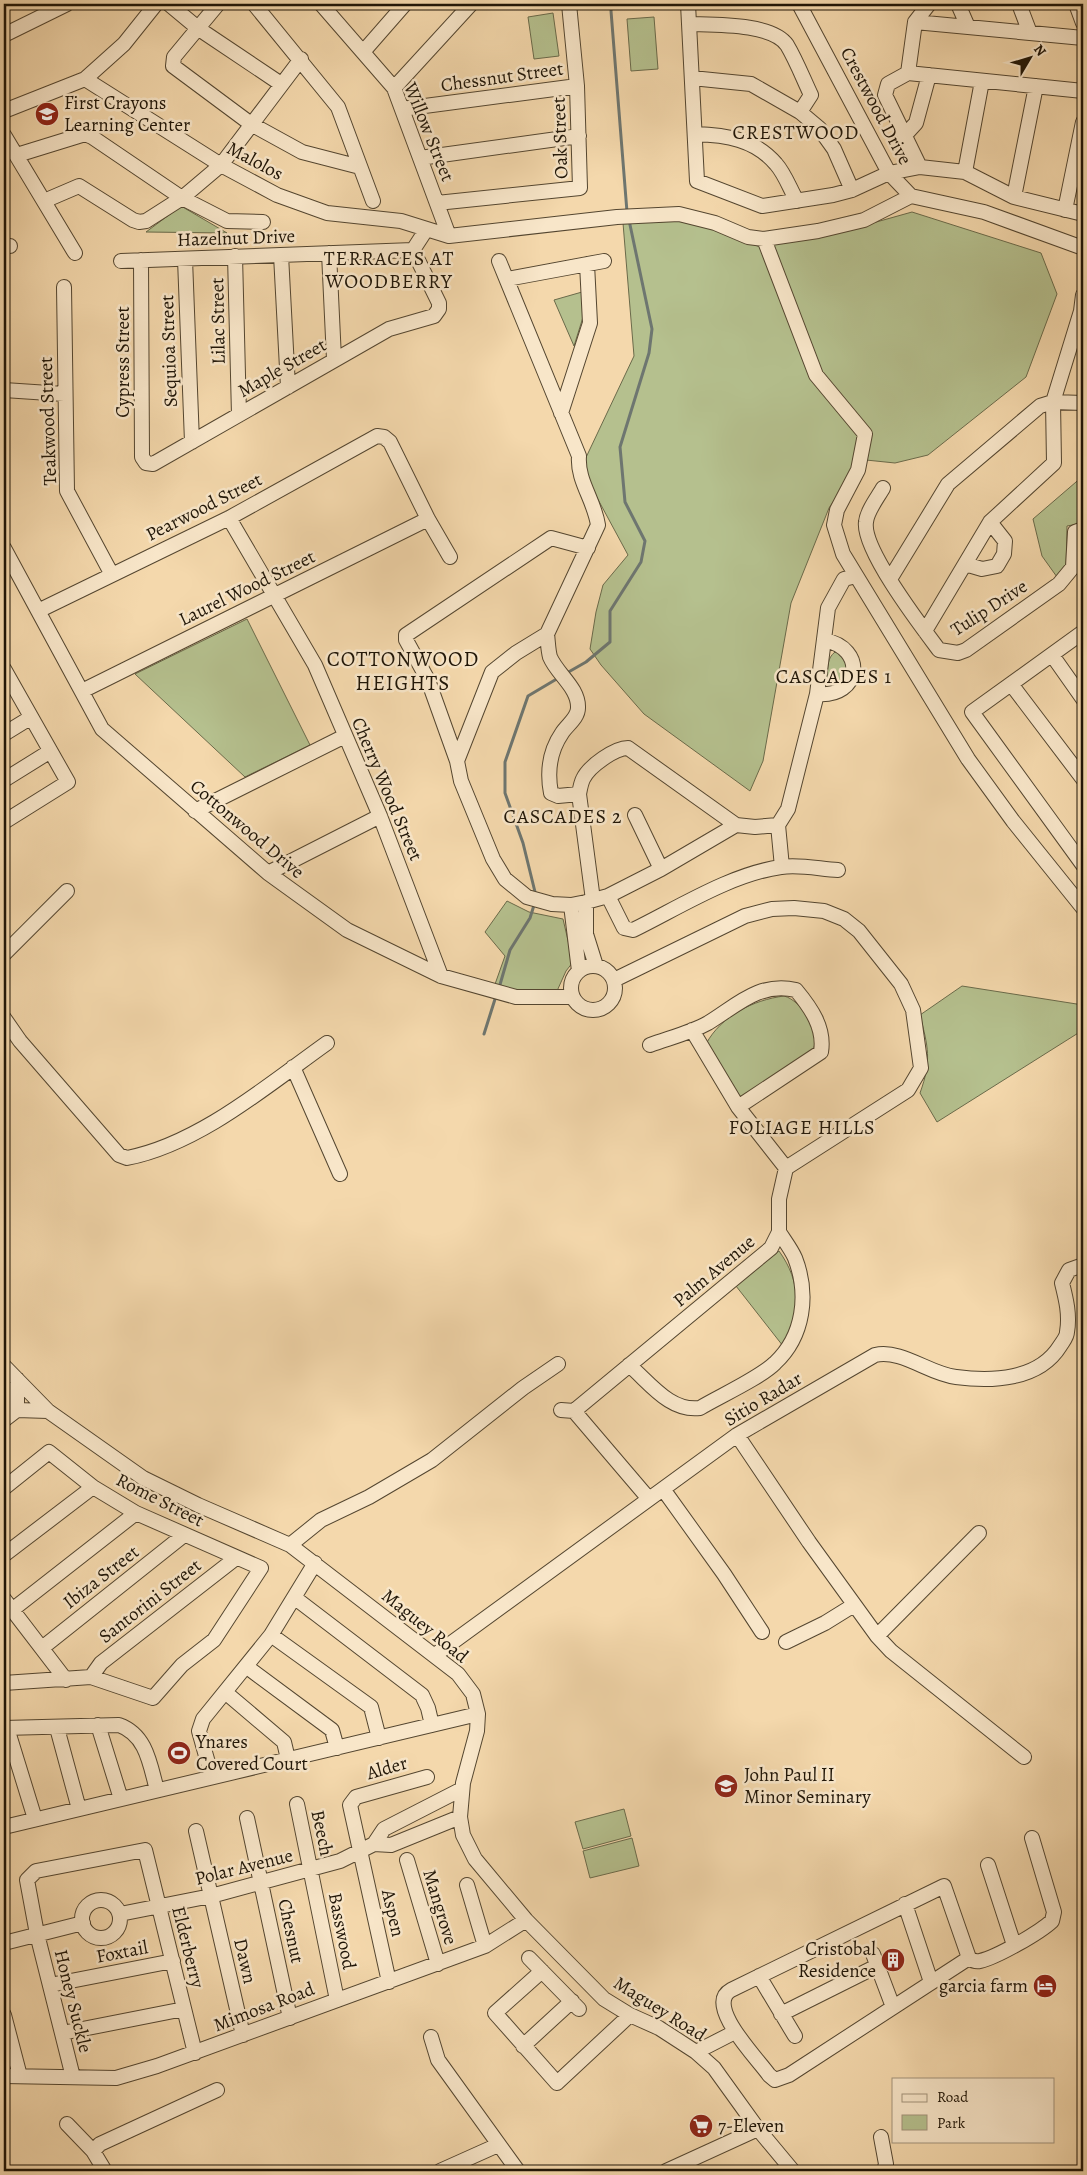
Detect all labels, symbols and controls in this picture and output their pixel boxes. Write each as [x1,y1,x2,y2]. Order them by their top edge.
north arrow [1004,32,1054,82]
text: N [1029,40,1050,60]
street label: Crestwood Drive [834,43,918,169]
street label: Chessnut Street [439,56,565,98]
street label: Willow Street [397,78,461,185]
place label: First Crayons Learning Center [64,90,190,138]
street label: Oak Street [546,97,574,179]
school or university icon: First Crayons Learning Center [34,101,60,127]
district label: CRESTWOOD [733,119,859,146]
street label: Malolos [222,135,288,187]
street label: Hazelnut Drive [177,223,295,253]
district label: TERRACES AT WOODBERRY [324,245,454,295]
street label: Lilac Street [204,277,232,365]
street label: Sequioa Street [154,294,184,408]
street label: Cypress Street [110,306,136,418]
street label: Maple Street [233,332,331,404]
street label: Teakwood Street [33,356,63,486]
street label: Pearwood Street [141,467,267,547]
street label: Laurel Wood Street [174,544,320,632]
street label: Tulip Drive [946,574,1032,642]
district label: COTTONWOOD HEIGHTS [327,645,479,697]
district label: CASCADES 1 [776,663,892,690]
street label: Cherry Wood Street [345,713,429,865]
street label: Cottonwood Drive [184,774,310,884]
district label: CASCADES 2 [504,803,622,830]
district label: FOLIAGE HILLS [728,1114,876,1141]
street label: Palm Avenue [667,1229,761,1313]
street label: Sitio Radar [719,1366,807,1432]
street label: Rome Street [112,1467,208,1533]
street label: Ibiza Street [58,1539,144,1615]
street label: Santorini Street [93,1553,207,1649]
street label: Maguey Road [376,1583,475,1670]
place label: Ynares Covered Court [195,1729,308,1777]
sports icon: Ynares Covered Court [166,1740,192,1766]
street label: Alder [363,1750,410,1786]
place label: John Paul II Minor Seminary [744,1762,871,1810]
school or university icon: John Paul II Minor Seminary [713,1773,739,1799]
street label: Beech [304,1808,340,1858]
street label: Polar Avenue [192,1842,296,1892]
street label: Mangrove [416,1866,464,1948]
street label: Aspen [375,1886,411,1939]
street label: Basswood [322,1890,362,1972]
street label: Chesnut [272,1896,310,1966]
street label: Elderberry [165,1903,211,1991]
street label: Foxtail [94,1934,150,1970]
street label: Dawn [227,1936,263,1986]
place label: Cristobal Residence [798,1936,876,1984]
street label: Honey Suckle [48,1947,98,2055]
building icon: Cristobal Residence [880,1947,906,1973]
street label: Maguey Road [609,1970,712,2048]
place label: garcia farm [939,1973,1028,1999]
hotel icon: garcia farm [1032,1973,1058,1999]
street label: Mimosa Road [210,1976,319,2038]
legend [892,2078,1054,2142]
text: Road [937,2087,969,2107]
supermarket icon: 7-Eleven [688,2113,714,2139]
place label: 7-Eleven [718,2113,784,2139]
text: Park [937,2113,966,2133]

